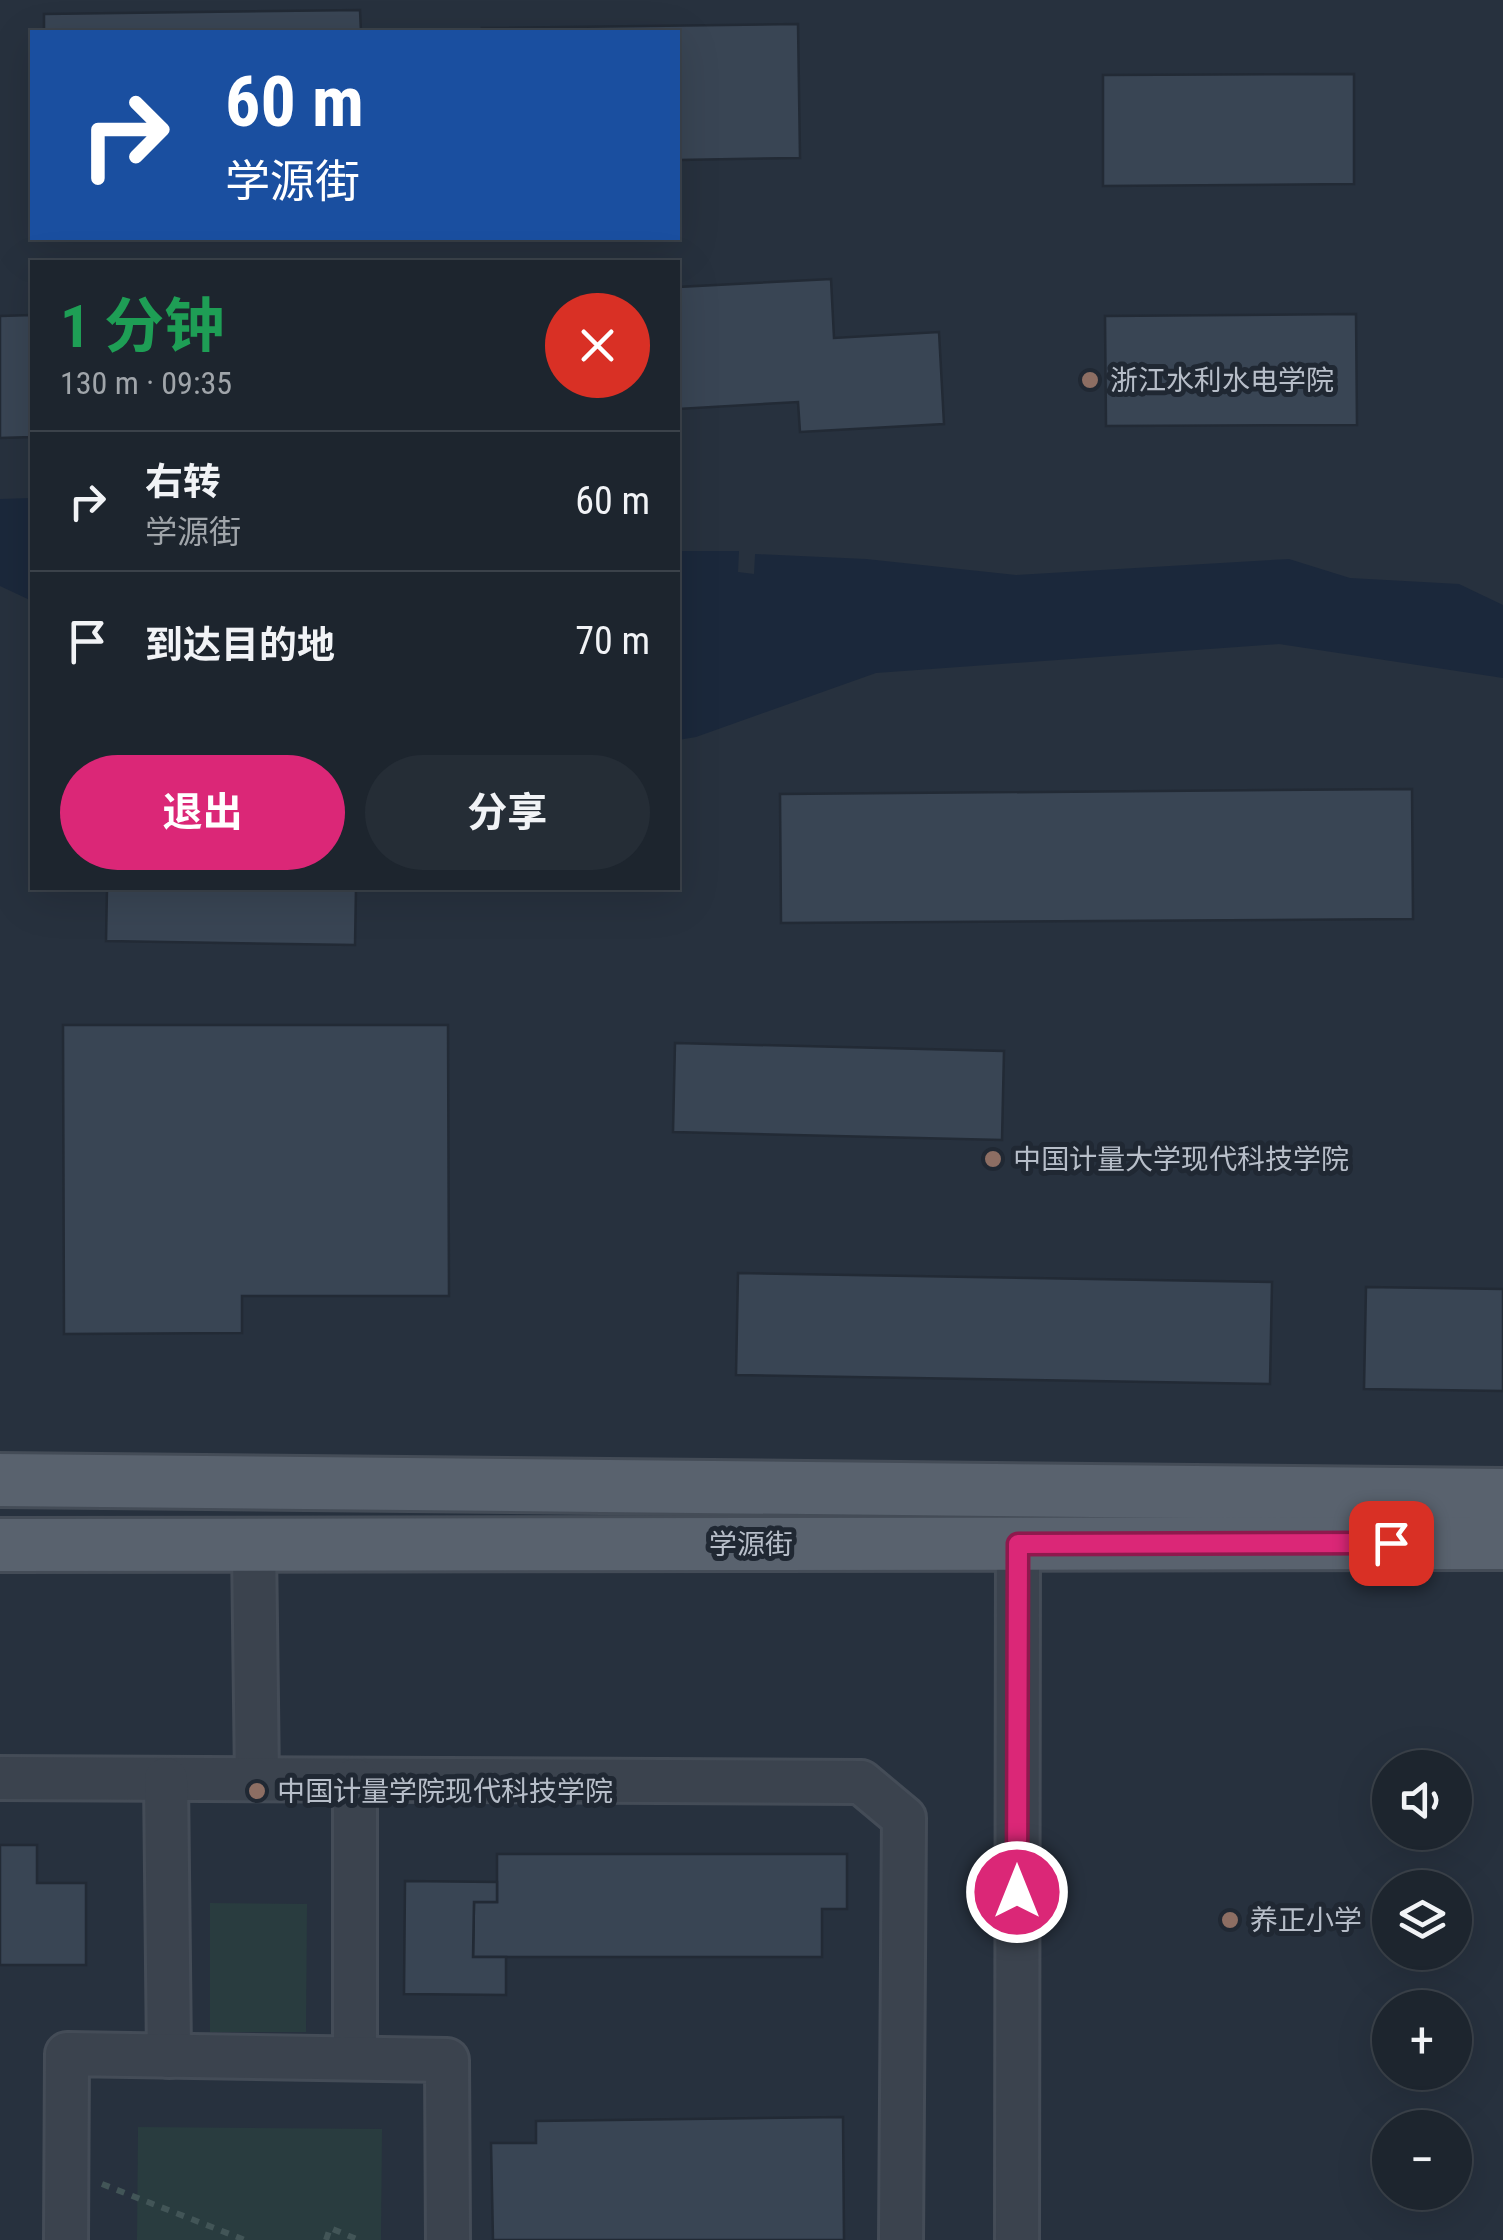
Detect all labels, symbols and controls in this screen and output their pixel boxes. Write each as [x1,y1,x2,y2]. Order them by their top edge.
text: 60 m [225,61,364,143]
icon: right [60,70,190,200]
text: 学源街 [225,155,360,208]
text: 1 分钟 [60,291,224,362]
button: close [545,293,650,398]
text: 130 m · 09:35 [60,364,232,402]
place label: 浙江水利水电学院 [1110,364,1334,397]
marker: 浙江水利水电学院 [1079,369,1101,391]
text: 右转 [145,460,221,504]
icon: right [60,474,115,529]
text: 60 m [575,479,650,523]
text: 学源街 [145,513,241,551]
icon: arrive [60,614,115,669]
text: 70 m [575,619,650,663]
text: 到达目的地 [145,623,335,667]
button: 退出 [60,755,345,870]
button: 分享 [365,755,650,870]
place label: 中国计量大学现代科技学院 [1013,1143,1349,1176]
marker: 中国计量大学现代科技学院 [982,1148,1004,1170]
pin [1349,1501,1434,1586]
icon: arrive [1364,1516,1419,1571]
street label: 学源街 [709,1528,793,1561]
map controls [1372,1750,1472,2210]
button: sound [1372,1750,1472,1850]
place label: 中国计量学院现代科技学院 [277,1775,613,1808]
marker: 中国计量学院现代科技学院 [246,1780,268,1802]
position arrow [965,1840,1069,1944]
button: layers [1372,1870,1472,1970]
place label: 养正小学 [1250,1904,1362,1937]
marker: 养正小学 [1219,1909,1241,1931]
button: + [1372,1990,1472,2090]
button: − [1372,2110,1472,2210]

